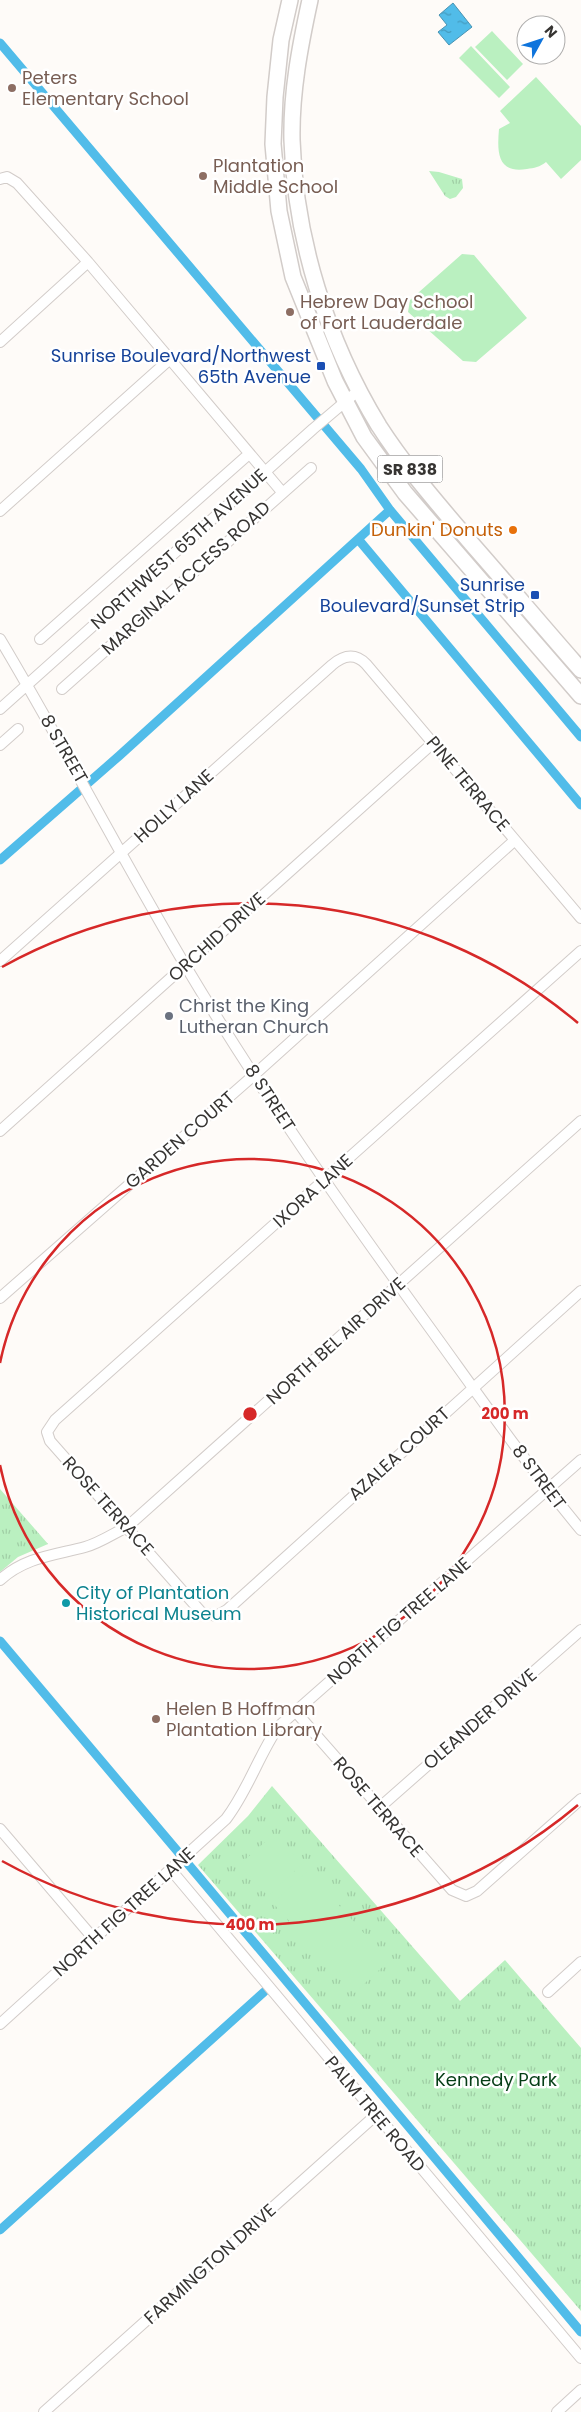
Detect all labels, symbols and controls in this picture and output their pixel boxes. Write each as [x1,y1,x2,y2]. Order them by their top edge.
north arrow [516,15,566,65]
text: N [540,21,562,42]
place label: Peters Elementary School [22,65,189,111]
marker: Peters Elementary School [6,82,18,94]
place label: Plantation Middle School [213,153,338,199]
marker: Plantation Middle School [197,170,209,182]
place label: Hebrew Day School of Fort Lauderdale [300,289,474,335]
marker: Hebrew Day School of Fort Lauderdale [284,306,296,318]
place label: Sunrise Boulevard/Northwest 65th Avenue [51,343,311,389]
marker: Sunrise Boulevard/Northwest 65th Avenue [315,360,327,372]
road number: SR 838 [378,456,442,482]
street label: NORTHWEST 65TH AVENUE [85,463,272,635]
street label: MARGINAL ACCESS ROAD [96,495,276,660]
place label: Dunkin' Donuts [371,517,503,542]
marker: Dunkin' Donuts [507,524,519,536]
place label: Sunrise Boulevard/Sunset Strip [320,572,525,618]
marker: Sunrise Boulevard/Sunset Strip [529,589,541,601]
street label: 8 STREET [35,710,94,788]
street label: PINE TERRACE [421,731,516,837]
street label: HOLLY LANE [128,763,219,848]
street label: ORCHID DRIVE [163,886,271,987]
place label: Christ the King Lutheran Church [179,993,329,1039]
marker: Christ the King Lutheran Church [163,1010,175,1022]
street label: 8 STREET [239,1059,302,1136]
street label: GARDEN COURT [120,1085,240,1194]
street label: IXORA LANE [267,1148,358,1233]
street label: NORTH BEL AIR DRIVE [261,1271,411,1410]
street label: AZALEA COURT [342,1401,455,1506]
text: 200 m [481,1403,529,1424]
centre of rings [241,1405,259,1423]
street label: 8 STREET [507,1439,572,1515]
street label: ROSE TERRACE [57,1451,160,1561]
street label: NORTH FIG TREE LANE [321,1551,476,1690]
place label: City of Plantation Historical Museum [76,1580,241,1626]
marker: City of Plantation Historical Museum [60,1597,72,1609]
street label: OLEANDER DRIVE [417,1662,542,1775]
place label: Helen B Hoffman Plantation Library [166,1696,322,1742]
marker: Helen B Hoffman Plantation Library [150,1713,162,1725]
street label: ROSE TERRACE [328,1751,429,1862]
street label: NORTH FIG TREE LANE [47,1841,200,1982]
text: 400 m [226,1914,275,1935]
street label: PALM TREE ROAD [319,2050,431,2177]
park label: Kennedy Park [435,2067,558,2092]
street label: FARMINGTON DRIVE [138,2198,281,2330]

